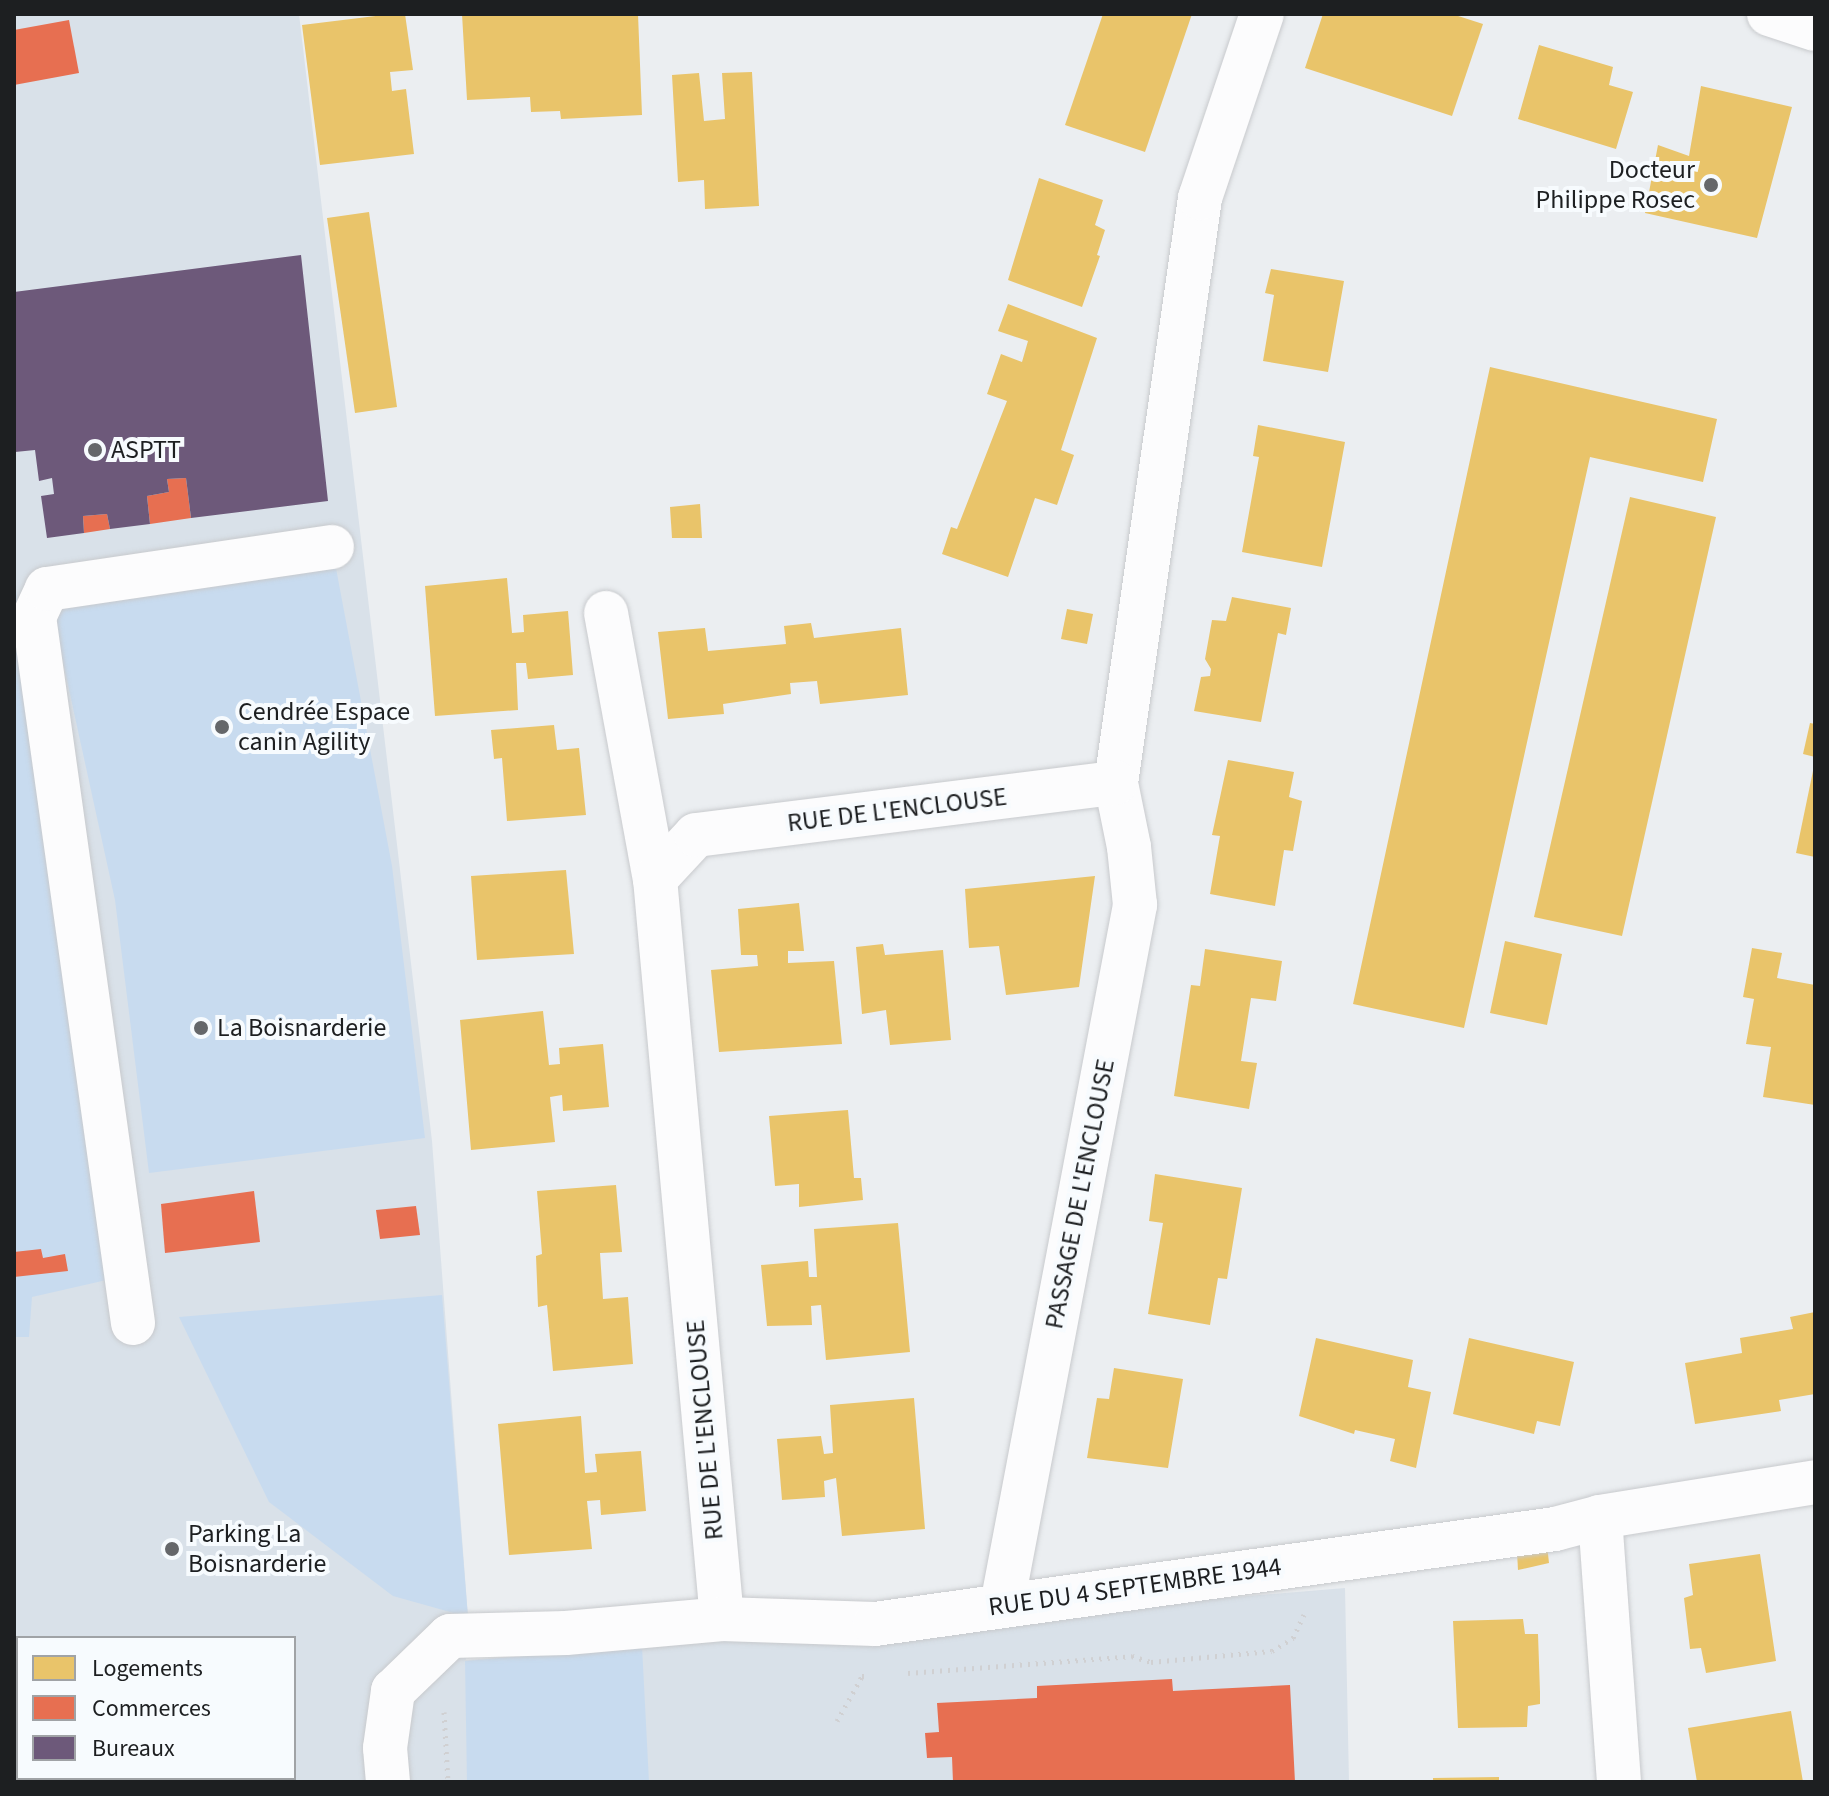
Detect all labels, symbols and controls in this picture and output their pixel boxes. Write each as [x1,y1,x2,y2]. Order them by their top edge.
place label: Docteur Philippe Rosec [1536,154,1695,216]
marker: Docteur Philippe Rosec [1702,176,1720,194]
place label: ASPTT [111,434,181,466]
marker: ASPTT [86,441,104,459]
place label: Cendrée Espace canin Agility [238,696,410,758]
marker: Cendrée Espace canin Agility [213,718,231,736]
street label: RUE DE L'ENCLOUSE [786,781,1008,839]
place label: La Boisnarderie [217,1012,386,1044]
marker: La Boisnarderie [192,1019,210,1037]
street label: PASSAGE DE L'ENCLOUSE [1039,1056,1121,1332]
street label: RUE DE L'ENCLOUSE [680,1319,730,1541]
place label: Parking La Boisnarderie [188,1518,326,1580]
marker: Parking La Boisnarderie [163,1540,181,1558]
street label: RUE DU 4 SEPTEMBRE 1944 [987,1551,1283,1623]
legend [16,1636,296,1780]
text: Logements [92,1651,203,1686]
text: Commerces [92,1691,211,1726]
text: Bureaux [92,1731,175,1766]

